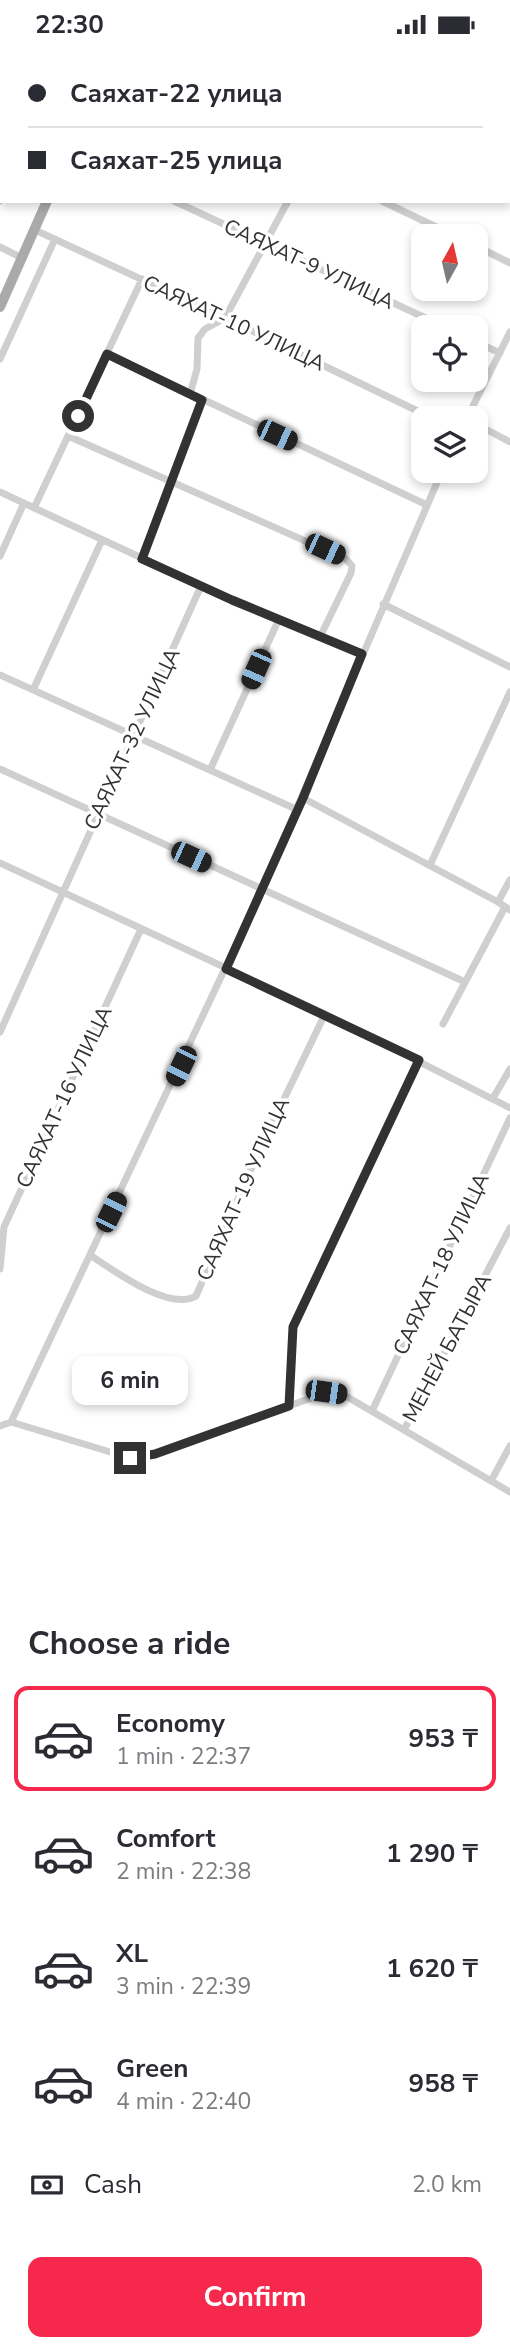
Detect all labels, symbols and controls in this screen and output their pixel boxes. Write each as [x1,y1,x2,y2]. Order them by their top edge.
text: 22:30 [35,7,104,42]
text: Саяхат-22 улица [70,76,283,111]
text: Саяхат-25 улица [70,143,283,178]
street label: САЯХАТ-9 УЛИЦА [219,212,399,316]
north arrow [411,224,488,301]
map controls [411,224,488,483]
street label: САЯХАТ-10 УЛИЦА [138,269,330,377]
button: locate [411,315,488,392]
route start [62,400,94,432]
button: layers [411,406,488,483]
car [254,417,301,453]
car [302,531,349,567]
street label: САЯХАТ-32 УЛИЦА [78,643,186,835]
car [238,646,275,692]
car [168,839,215,875]
street label: САЯХАТ-16 УЛИЦА [10,1001,118,1193]
car [163,1043,200,1089]
street label: САЯХАТ-19 УЛИЦА [190,1093,296,1285]
street label: САЯХАТ-18 УЛИЦА [387,1168,495,1360]
car [93,1189,130,1235]
street label: МЕНЕЙ БАТЫРА [396,1269,498,1427]
callout: 6 min [72,1357,188,1405]
text: 6 min [100,1365,160,1396]
car [304,1379,349,1405]
route end [114,1442,146,1474]
text: Choose a ride [28,1622,230,1665]
text: Economy [116,1706,225,1741]
icon: car [32,1707,95,1770]
text: 953 ₸ [409,1721,478,1756]
text: 1 min · 22:37 [116,1741,251,1772]
text: Comfort [116,1821,216,1856]
icon: car [32,1822,95,1885]
text: 1 290 ₸ [386,1836,478,1871]
text: 2 min · 22:38 [116,1856,251,1887]
text: XL [116,1936,148,1971]
icon: car [32,1937,95,2000]
text: 1 620 ₸ [386,1951,478,1986]
text: 3 min · 22:39 [116,1971,251,2002]
text: Green [116,2051,189,2086]
icon: car [32,2052,95,2115]
text: 958 ₸ [409,2066,478,2101]
text: 4 min · 22:40 [116,2086,251,2117]
icon: cash [28,2166,66,2204]
text: Cash [84,2167,142,2202]
text: 2.0 km [412,2169,482,2200]
button: Confirm [28,2257,482,2337]

